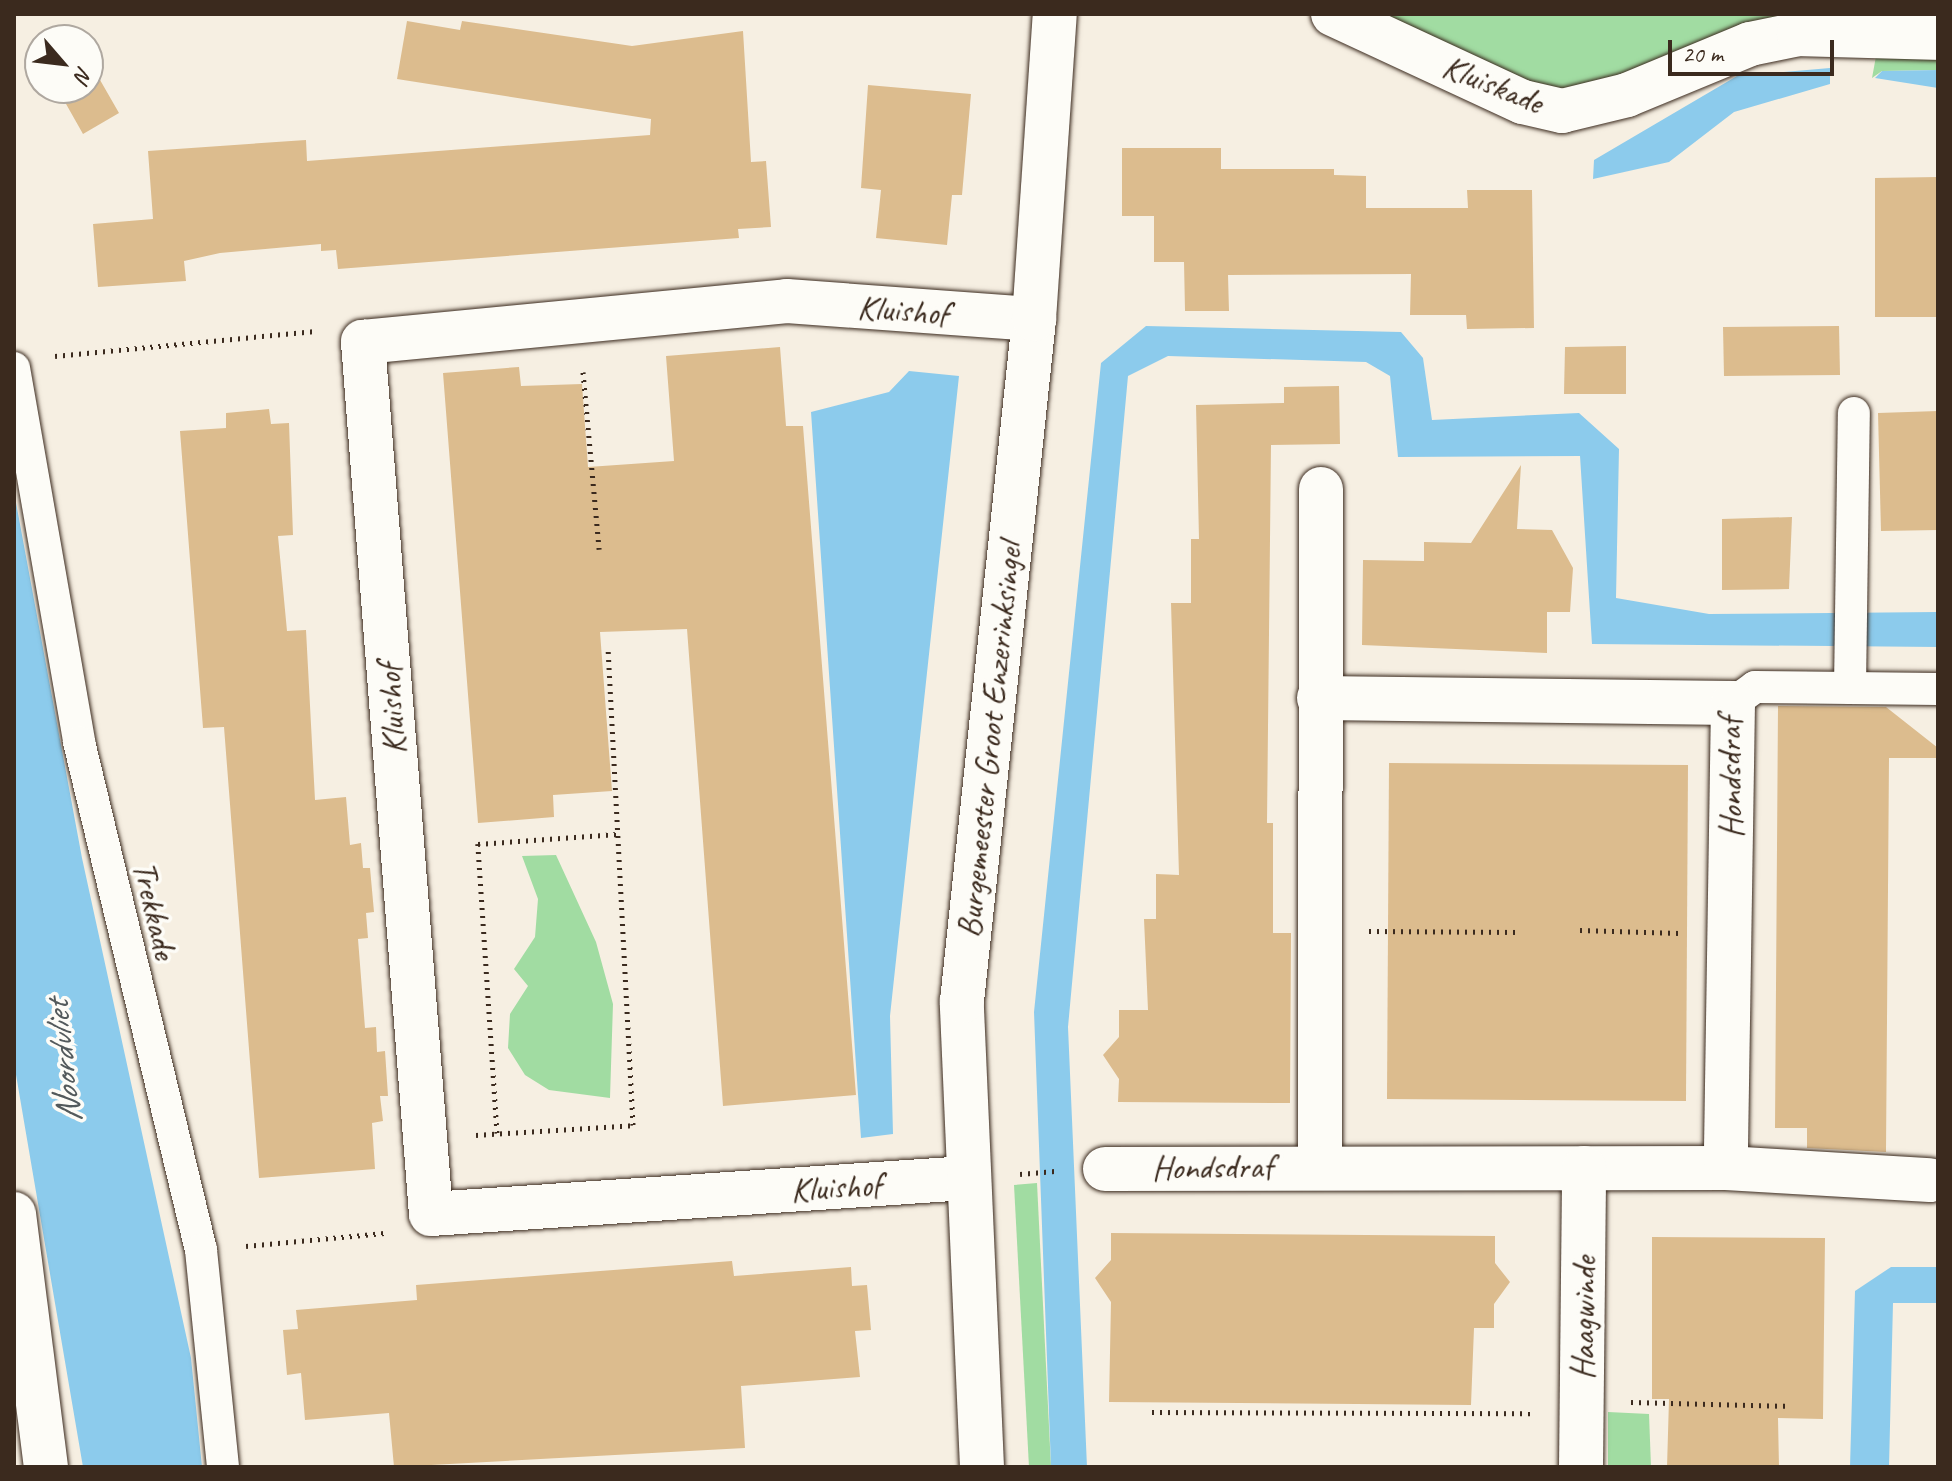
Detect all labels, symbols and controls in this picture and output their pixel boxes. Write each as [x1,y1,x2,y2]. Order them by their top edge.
north arrow [24,24,104,104]
scale bar [1672,24,1838,74]
text: 20 m [1682,39,1723,69]
street label: Kluiskade [1437,46,1549,122]
text: N [68,62,99,87]
street label: Kluishof [856,286,950,334]
street label: Burgemeester Groot Enzerinksingel [948,541,1030,939]
street label: Kluishof [367,662,415,756]
street label: Hondsdraf [1709,717,1751,839]
street label: Trekkade [124,857,186,963]
water label: Noordvliet [35,999,91,1125]
street label: Hondsdraf [1151,1146,1273,1188]
street label: Kluishof [789,1163,883,1211]
street label: Haagwinde [1562,1256,1604,1380]

